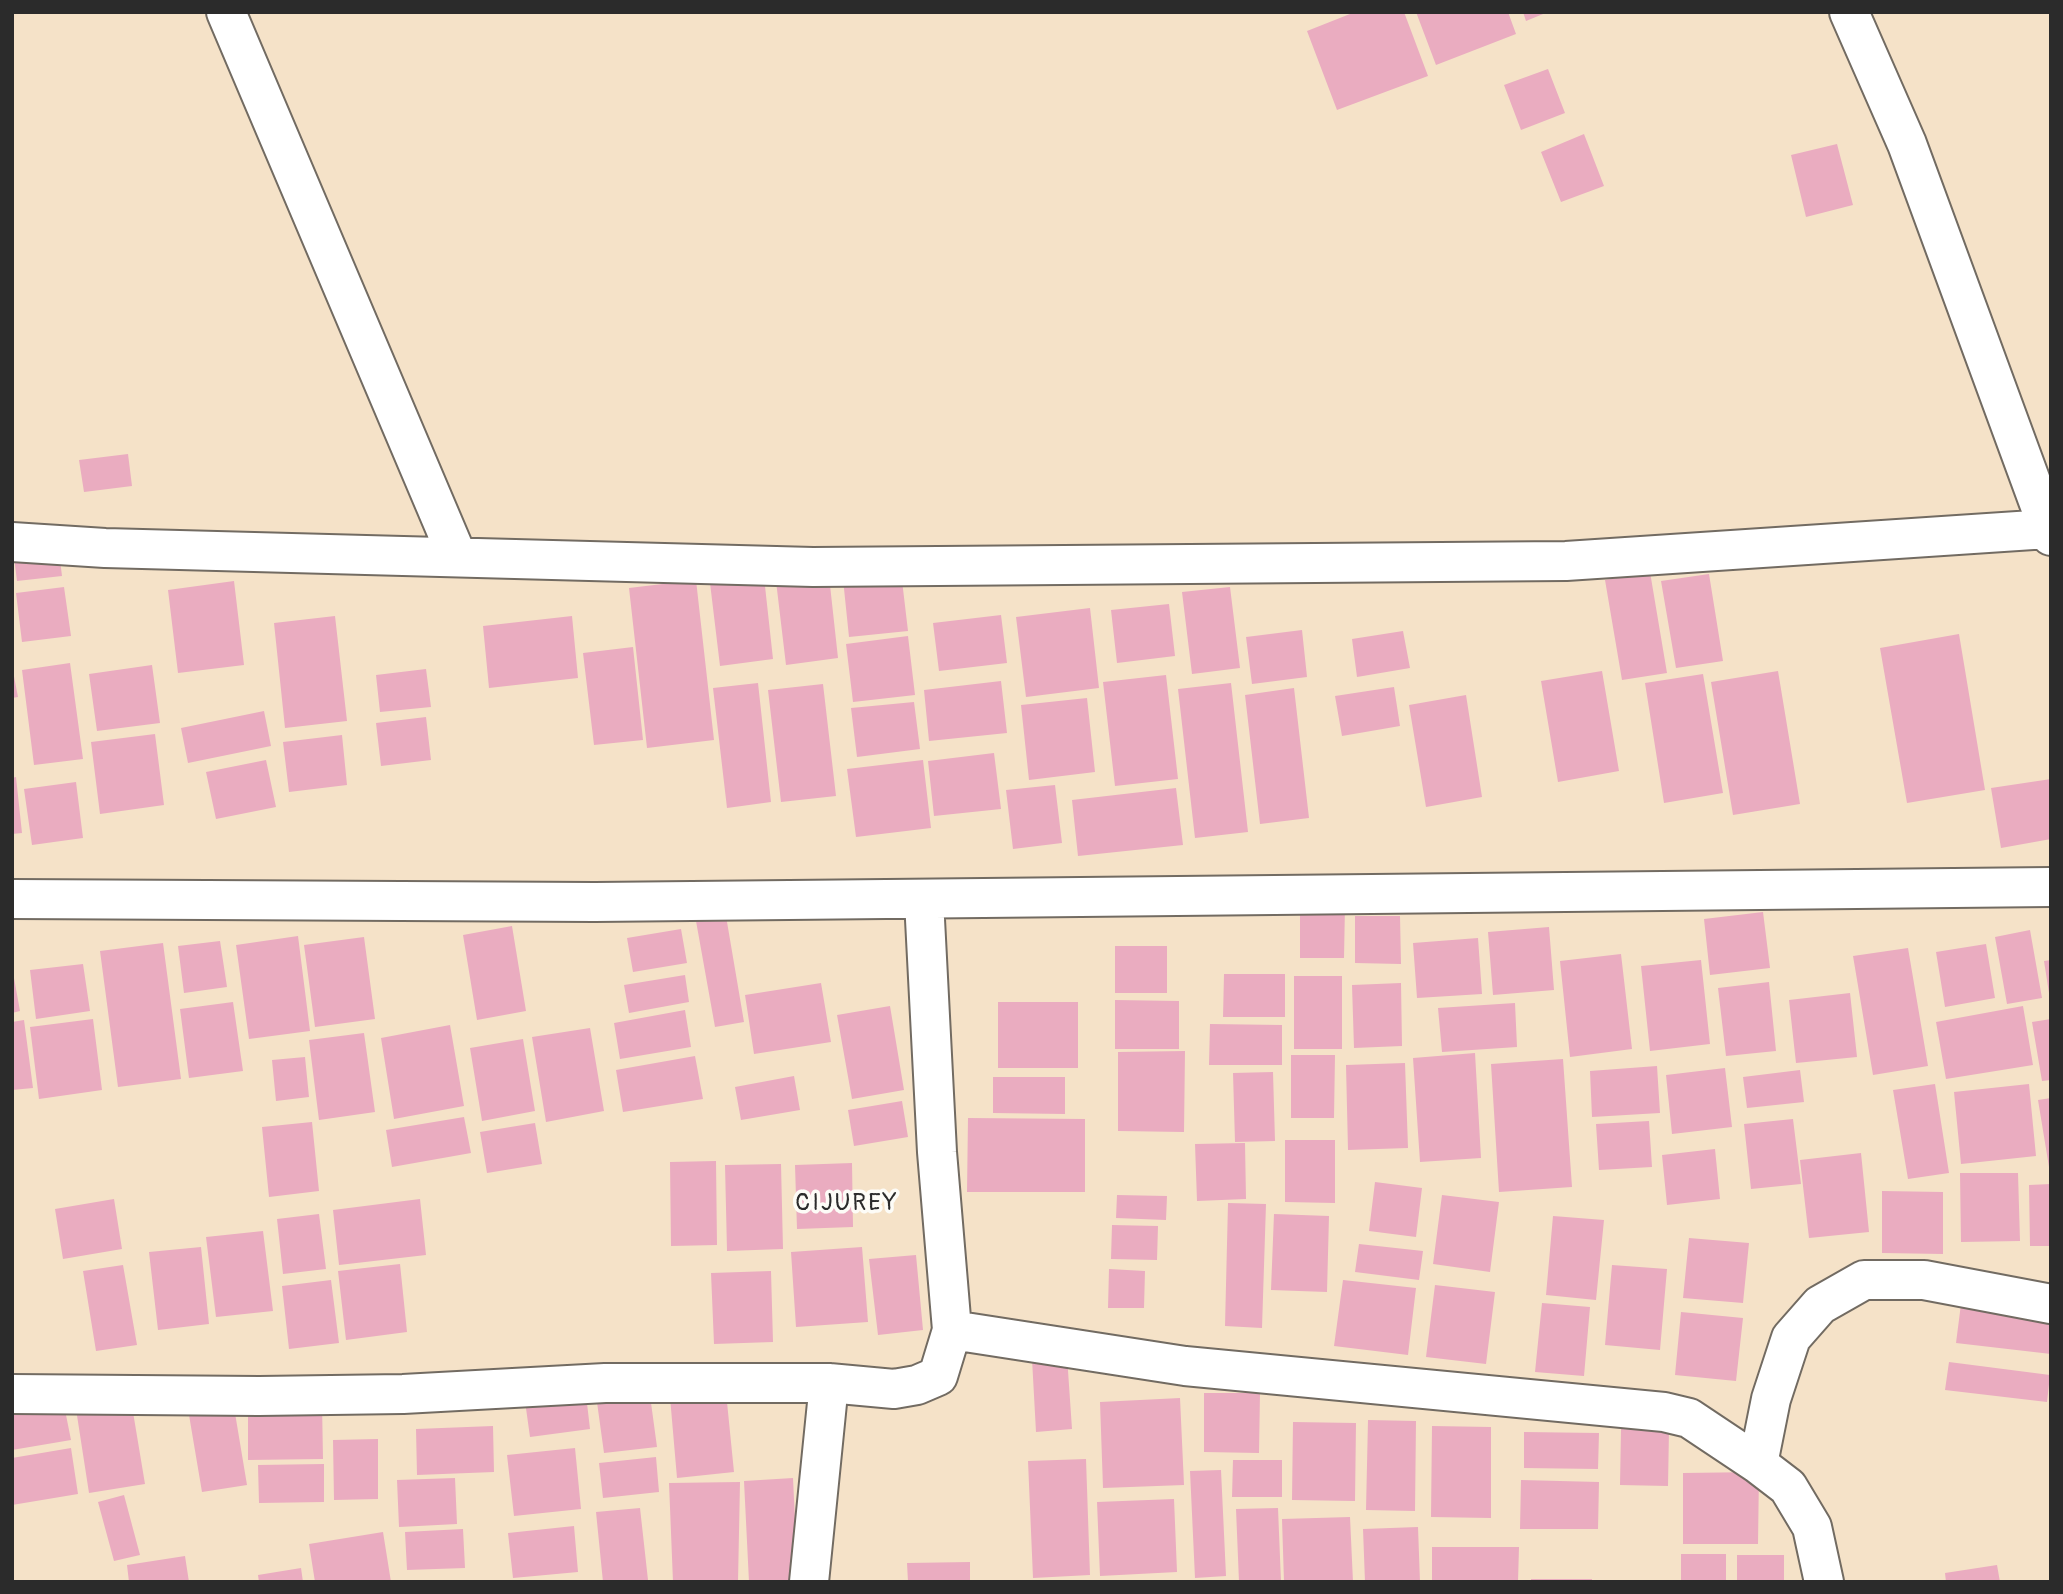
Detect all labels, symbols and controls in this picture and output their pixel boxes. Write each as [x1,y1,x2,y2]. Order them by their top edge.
district label: CIJUREY [796,1190,898,1218]

